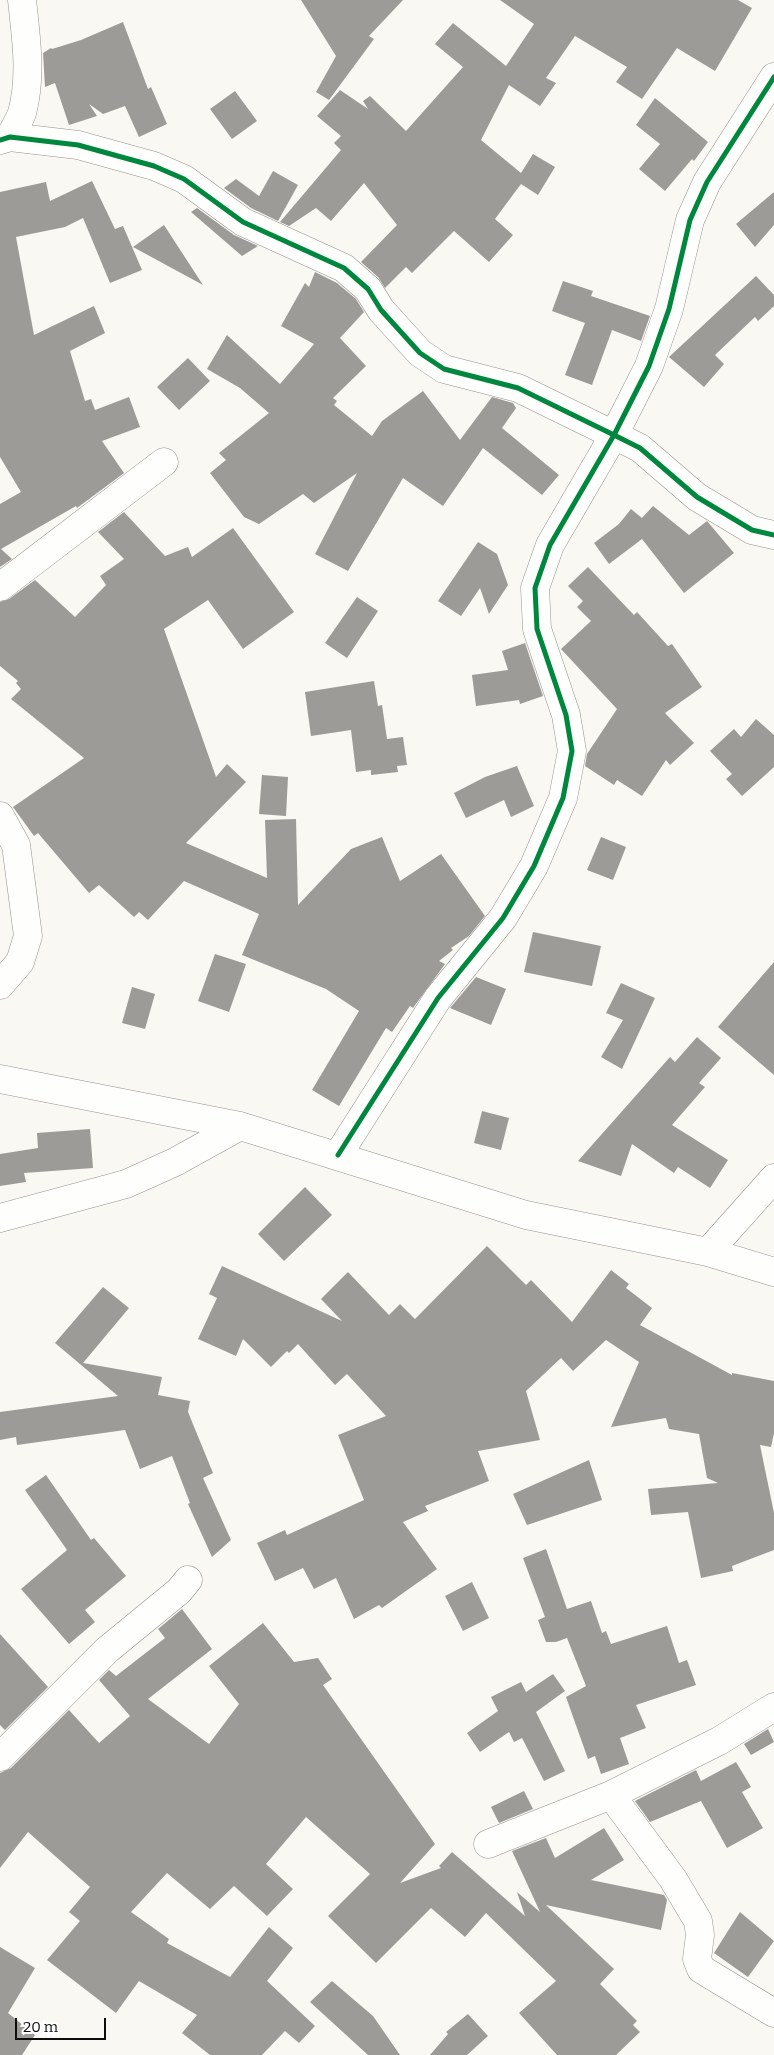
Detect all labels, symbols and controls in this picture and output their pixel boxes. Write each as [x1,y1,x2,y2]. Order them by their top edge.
scale bar [18,2008,109,2040]
text: 20 m [23,2018,58,2036]

